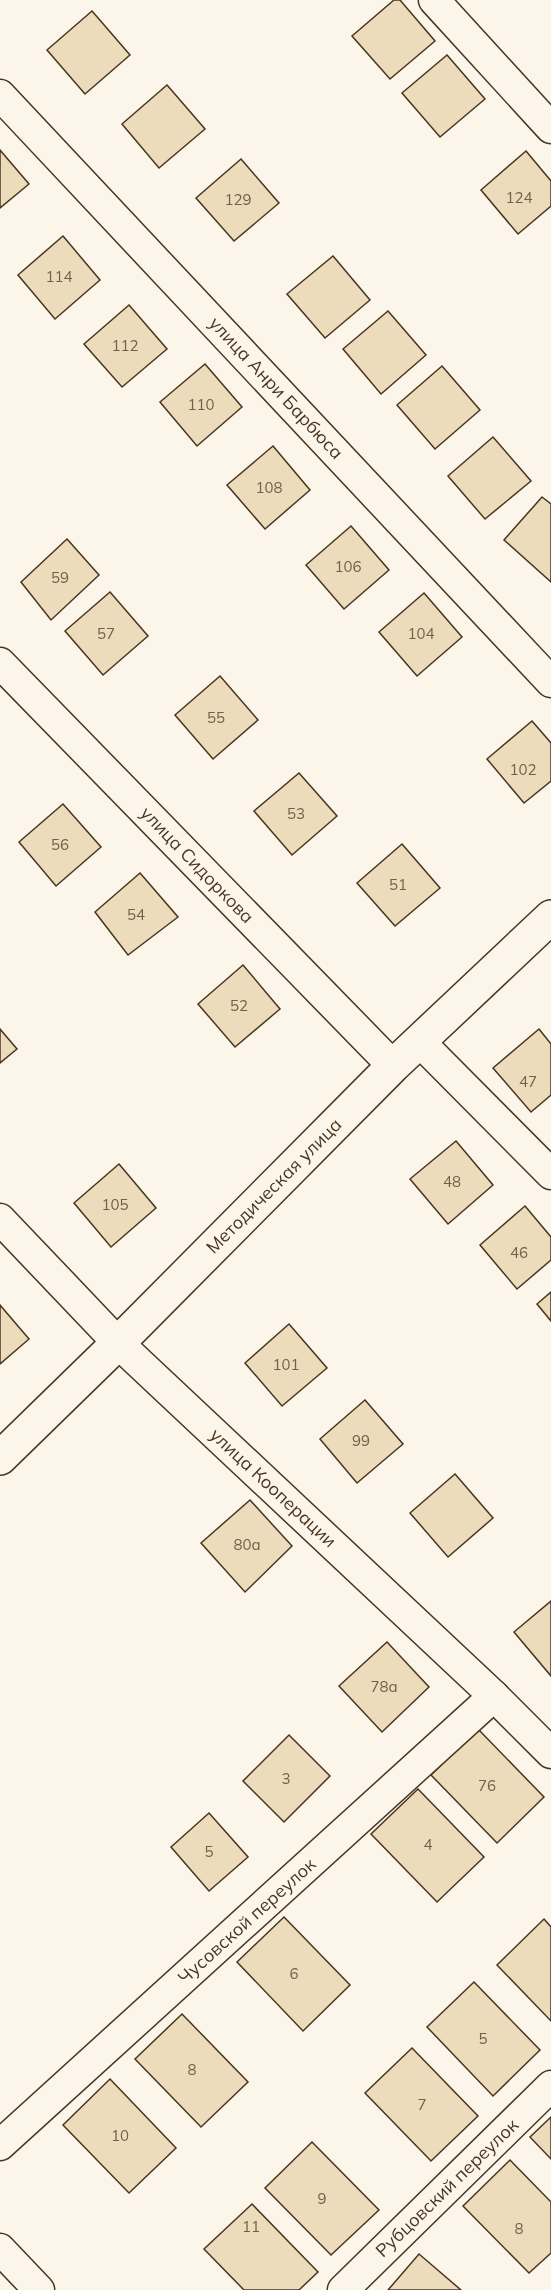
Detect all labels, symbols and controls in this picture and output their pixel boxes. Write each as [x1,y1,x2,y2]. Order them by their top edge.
house number: 124 [505,188,533,207]
house number: 129 [224,190,252,209]
house number: 114 [45,267,73,286]
street label: улица Анри Барбюса [204,312,348,464]
house number: 112 [111,336,139,355]
house number: 110 [187,395,215,414]
house number: 108 [255,478,283,497]
house number: 106 [334,557,362,576]
house number: 59 [51,568,69,587]
house number: 57 [97,624,115,643]
house number: 104 [407,624,435,643]
house number: 55 [207,708,225,727]
house number: 102 [509,760,537,779]
street label: улица Сидоркова [136,801,259,928]
house number: 53 [287,804,305,823]
house number: 56 [51,835,69,854]
house number: 51 [389,875,407,894]
house number: 54 [127,905,145,924]
house number: 52 [230,996,248,1015]
house number: 47 [519,1072,537,1091]
street label: Методическая улица [201,1113,346,1258]
house number: 48 [443,1172,461,1191]
house number: 105 [101,1195,129,1214]
house number: 46 [510,1243,528,1262]
house number: 101 [272,1355,300,1374]
street label: улица Кооперации [205,1423,341,1552]
house number: 99 [352,1431,370,1450]
house number: 80а [233,1535,261,1554]
house number: 78а [370,1677,398,1696]
house number: 3 [281,1769,291,1788]
house number: 76 [478,1776,496,1795]
house number: 4 [423,1835,433,1854]
house number: 5 [204,1842,214,1861]
street label: Чусовской переулок [173,1852,321,1989]
house number: 6 [289,1964,299,1983]
house number: 5 [478,2029,488,2048]
house number: 8 [187,2060,197,2079]
house number: 7 [417,2095,427,2114]
street label: Рубцовский переулок [370,2113,523,2262]
house number: 10 [111,2126,129,2145]
house number: 9 [317,2189,327,2208]
house number: 11 [242,2217,260,2236]
house number: 8 [514,2219,524,2238]

